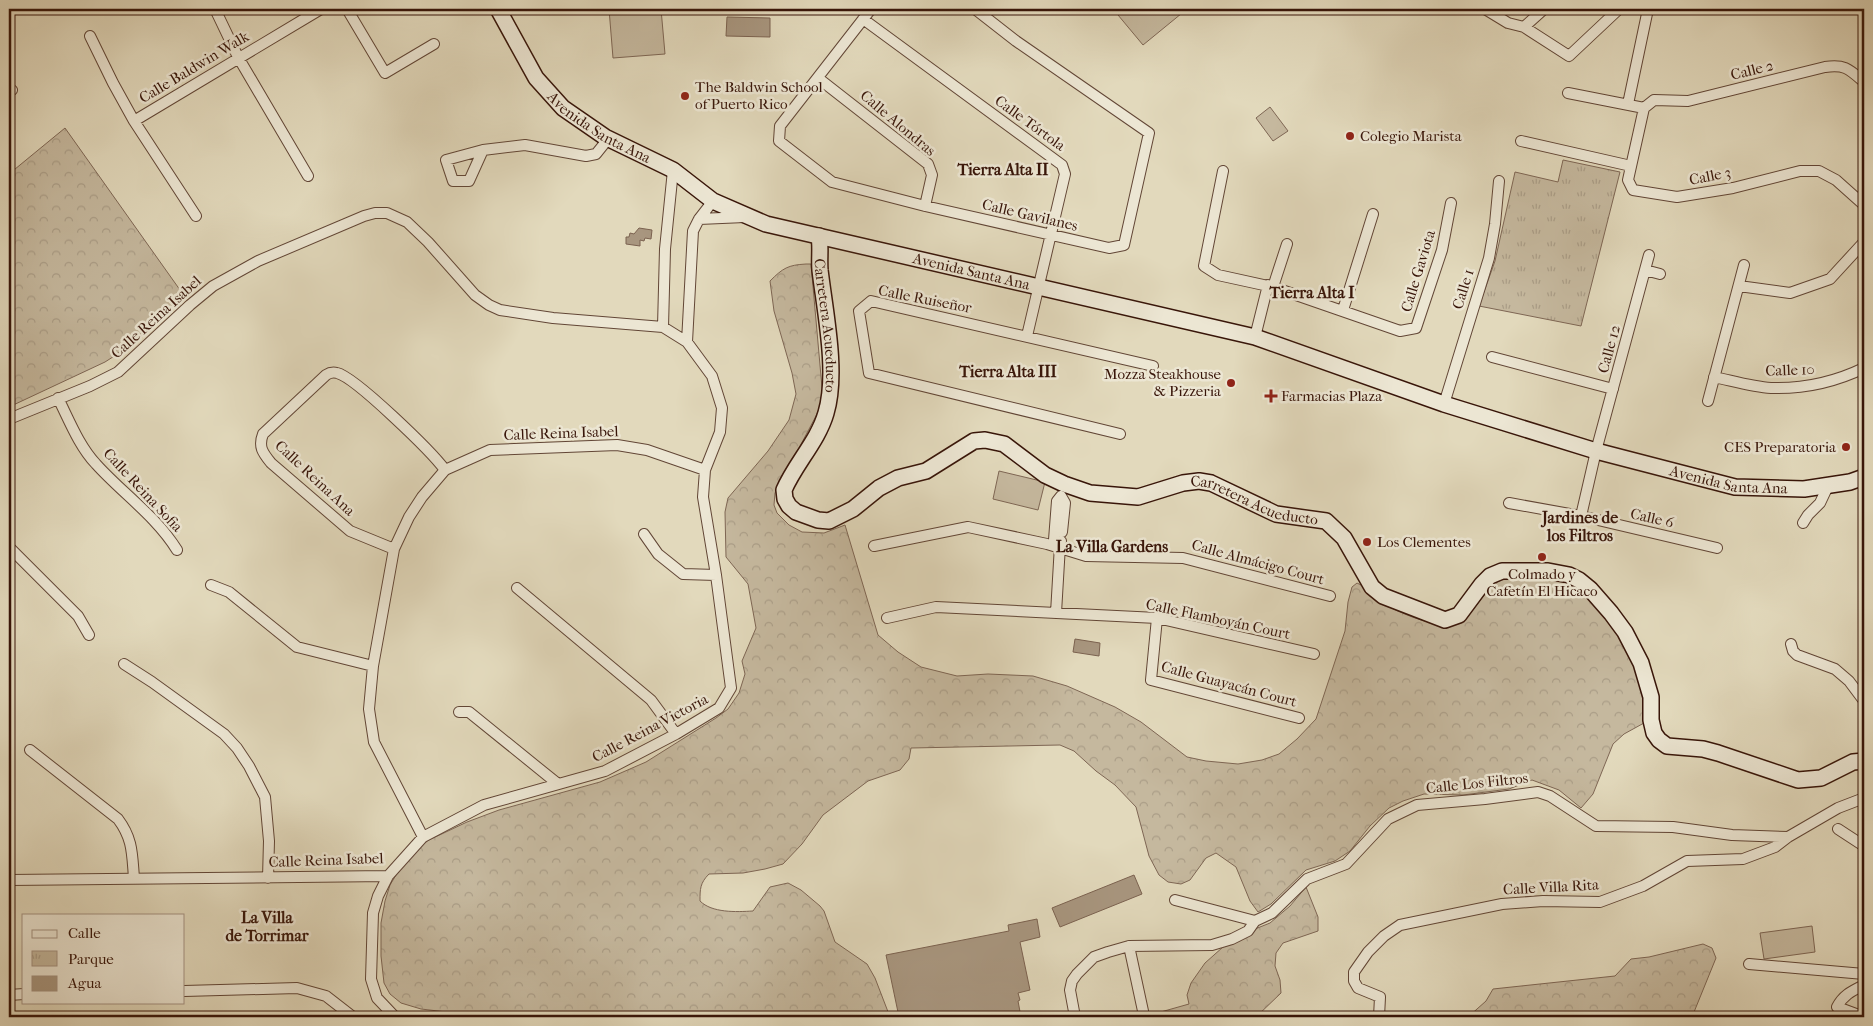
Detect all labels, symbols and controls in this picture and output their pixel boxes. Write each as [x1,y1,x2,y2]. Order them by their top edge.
street label: Calle Baldwin Walk [136,27,252,107]
street label: Calle 2 [1729,56,1776,84]
place label: The Baldwin School of Puerto Rico [695,78,823,113]
street label: Calle Alondras [857,86,940,160]
street label: Avenida Santa Ana [543,87,655,167]
marker: The Baldwin School of Puerto Rico [679,90,691,102]
street label: Calle Tórtola [991,91,1070,155]
place label: Colegio Marista [1360,127,1463,145]
marker: Colegio Marista [1344,130,1356,142]
district label: Tierra Alta II [956,160,1049,179]
street label: Calle 3 [1688,163,1732,189]
street label: Calle Gavilanes [980,195,1080,235]
street label: Calle Gaviota [1397,227,1439,314]
street label: Avenida Santa Ana [910,249,1033,294]
street label: Carretera Acueducto [811,258,840,394]
street label: Calle 1 [1448,267,1478,311]
street label: Calle Reina Isabel [107,272,205,362]
street label: Calle Ruiseñor [877,281,974,317]
district label: Tierra Alta I [1269,283,1355,302]
street label: Calle 12 [1594,323,1624,375]
street label: Calle 10 [1765,360,1815,380]
district label: Tierra Alta III [958,362,1057,381]
place label: Mozza Steakhouse & Pizzeria [1104,365,1222,400]
marker: Mozza Steakhouse & Pizzeria [1225,377,1237,389]
place label: Farmacias Plaza [1281,387,1383,405]
marker: Farmacias Plaza [1265,390,1277,402]
street label: Calle Reina Isabel [503,422,619,444]
street label: Calle Reina Ana [271,436,359,520]
place label: CES Preparatoria [1724,438,1837,456]
marker: CES Preparatoria [1840,441,1852,453]
street label: Calle Reina Sofia [100,444,187,536]
street label: Avenida Santa Ana [1667,461,1789,498]
street label: Carretera Acueducto [1190,472,1320,529]
street label: Calle 6 [1629,504,1676,532]
district label: Jardines de los Filtros [1540,508,1618,545]
place label: Los Clementes [1377,533,1471,551]
street label: Calle Almácigo Court [1190,536,1327,589]
marker: Los Clementes [1361,536,1373,548]
district label: La Villa Gardens [1056,537,1168,556]
marker: Colmado y Cafetín El Hicaco [1536,551,1548,563]
place label: Colmado y Cafetín El Hicaco [1486,565,1598,600]
street label: Calle Flamboyán Court [1144,595,1292,643]
street label: Calle Guayacán Court [1159,657,1299,711]
street label: Calle Reina Victoria [589,689,712,766]
street label: Calle Los Filtros [1425,769,1529,797]
street label: Calle Reina Isabel [268,849,384,871]
street label: Calle Villa Rita [1503,875,1600,898]
district label: La Villa de Torrimar [225,908,310,945]
legend [22,914,185,1004]
text: Calle [68,924,101,942]
text: Parque [68,950,114,968]
text: Agua [67,974,102,992]

